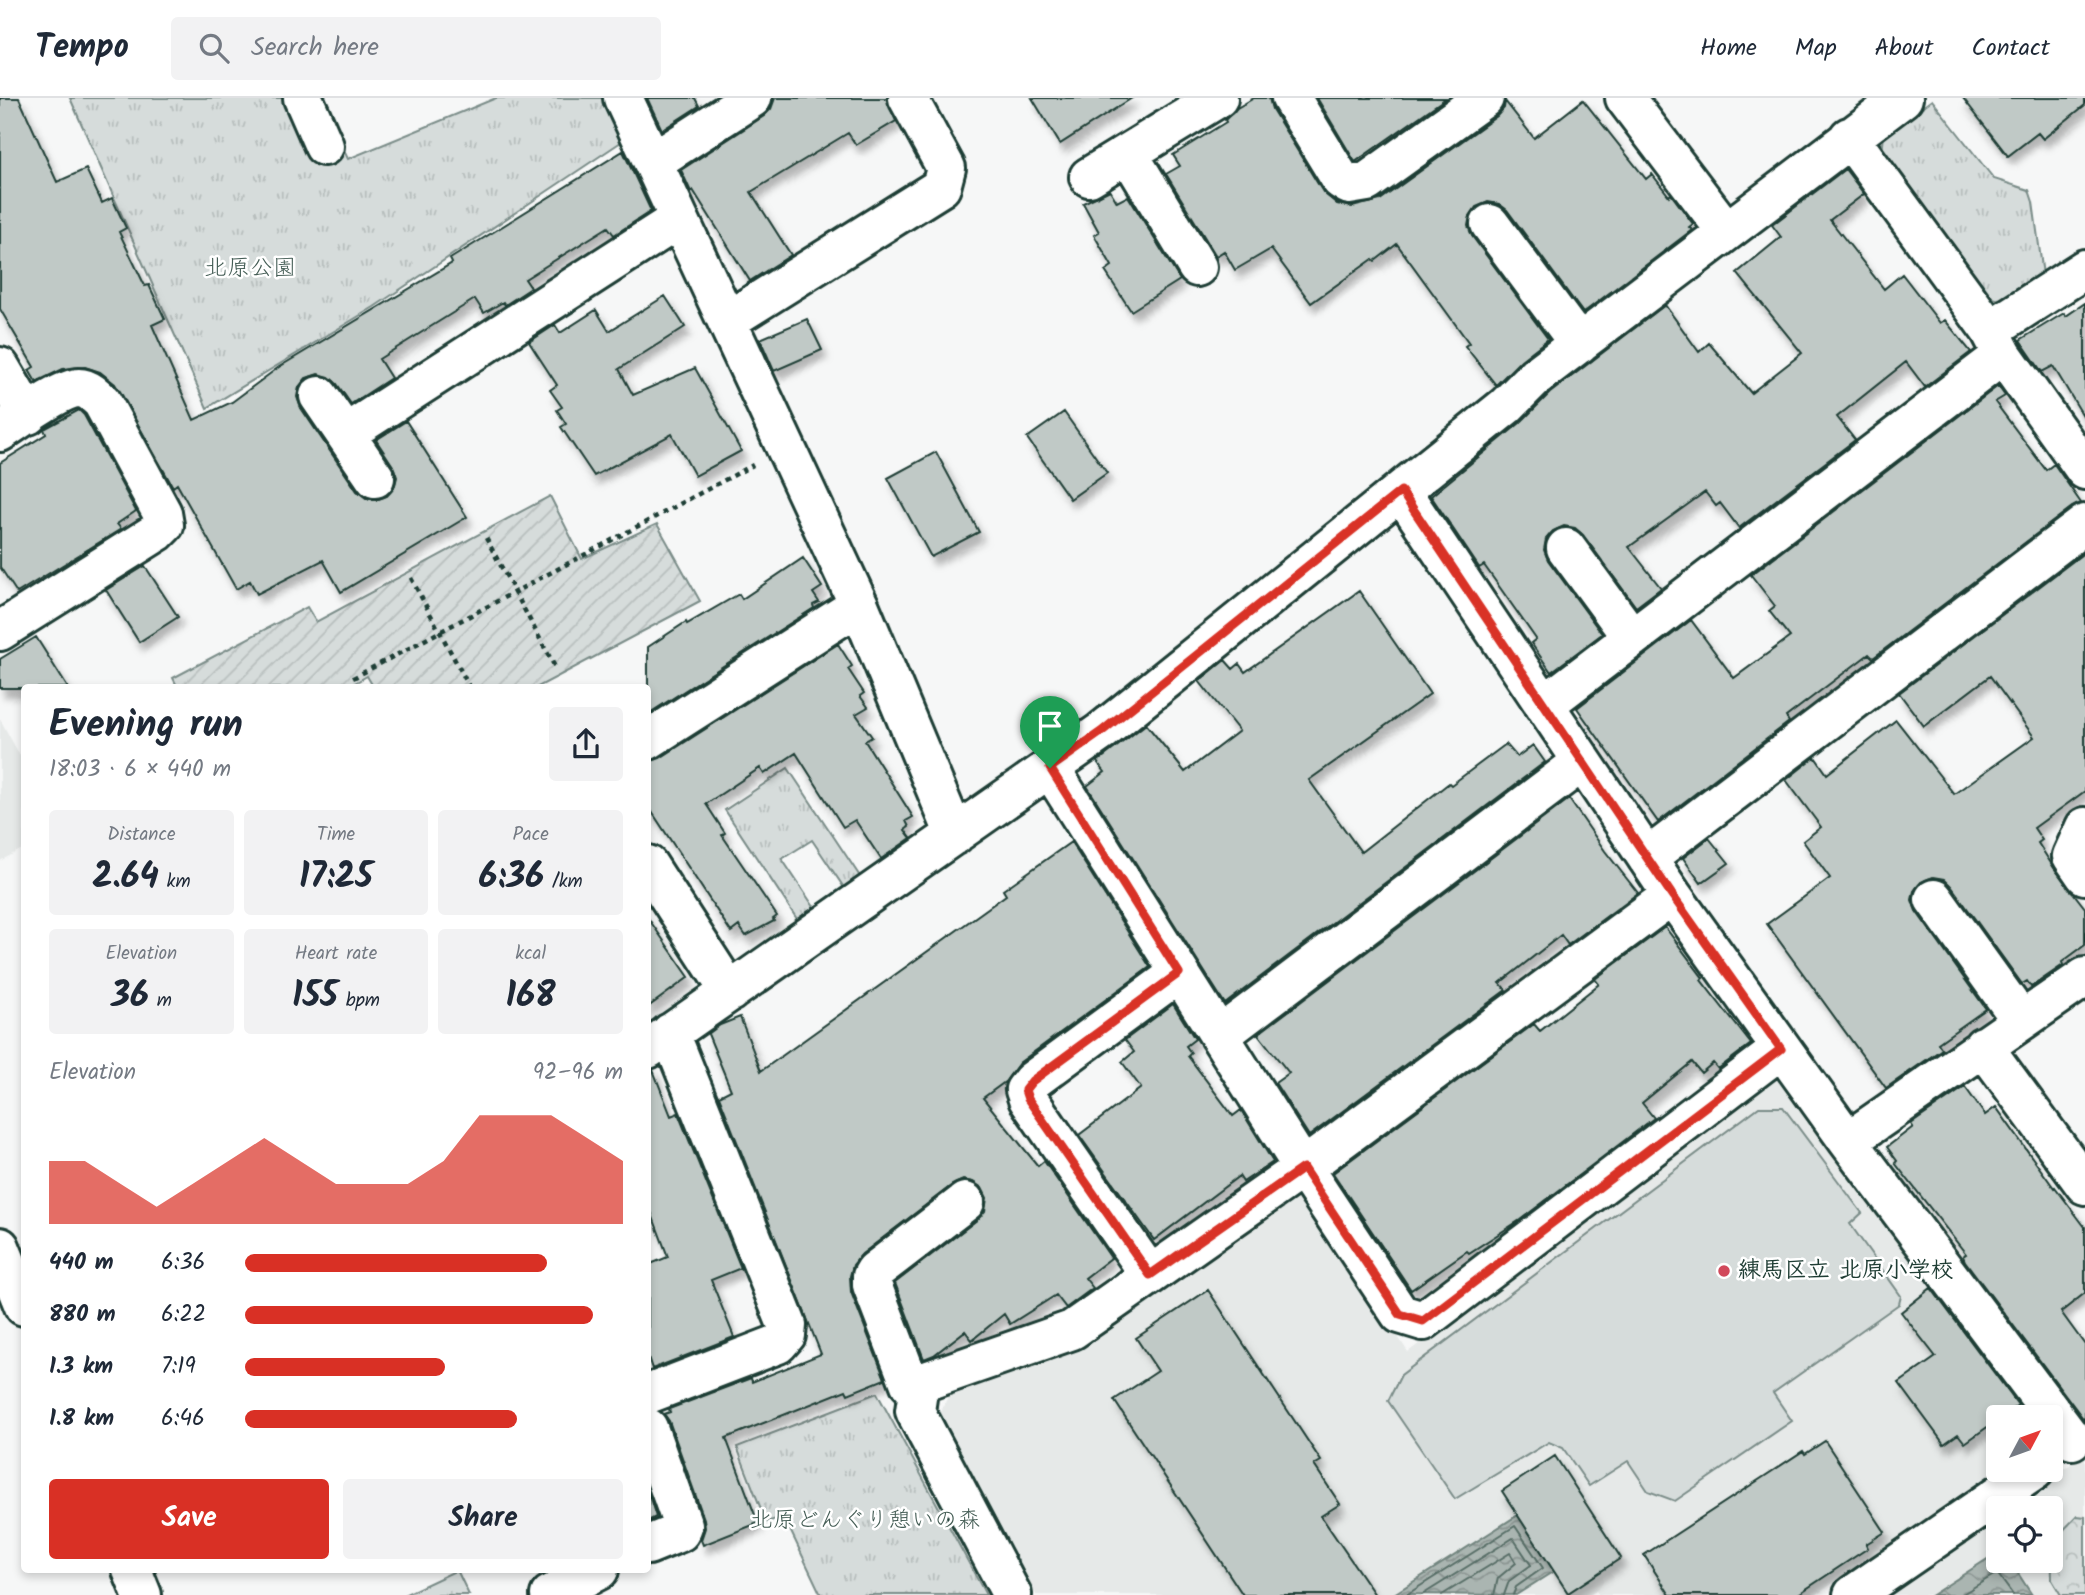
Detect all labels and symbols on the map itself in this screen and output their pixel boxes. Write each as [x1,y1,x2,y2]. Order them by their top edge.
park label: 北原公園 [204,251,296,287]
pin [1020,696,1080,768]
place label: 練馬区立 北原小学校 [1738,1253,1954,1289]
marker: 練馬区立 北原小学校 [1716,1263,1732,1279]
north arrow [1986,1405,2063,1482]
park label: 北原どんぐり憩いの森 [750,1503,980,1539]

